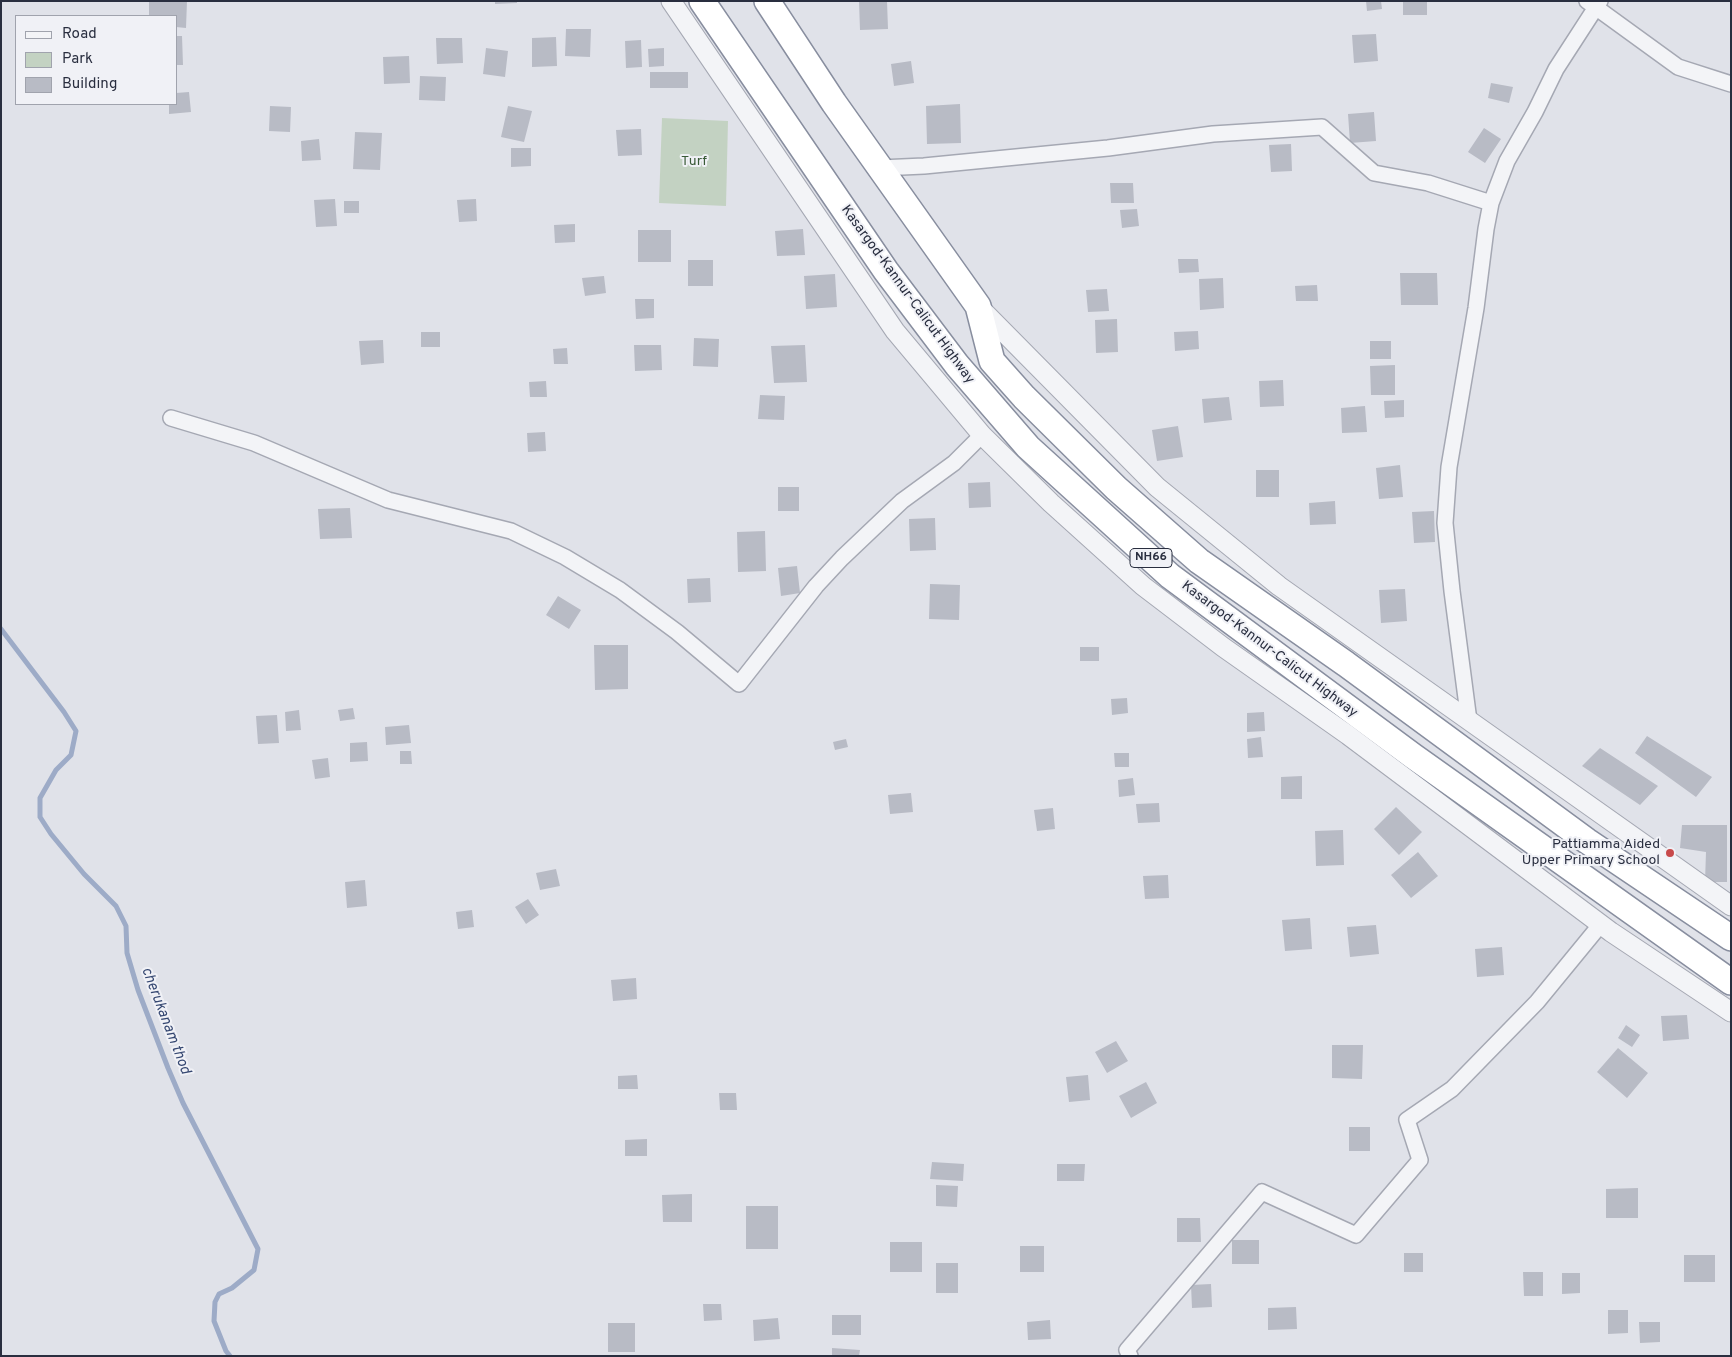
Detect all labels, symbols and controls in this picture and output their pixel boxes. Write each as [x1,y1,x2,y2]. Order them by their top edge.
legend [15,15,178,105]
text: Road [62,25,97,44]
text: Park [62,50,93,69]
text: Building [62,75,117,94]
park label: Turf [681,154,707,170]
street label: Kasargod-Kannur-Calicut Highway [837,203,977,387]
road number: NH66 [1130,548,1172,568]
street label: Kasargod-Kannur-Calicut Highway [1178,578,1360,722]
place label: Pattiamma Aided Upper Primary School [1522,837,1660,870]
marker: Pattiamma Aided Upper Primary School [1664,847,1676,859]
water label: cherukanam thod [136,965,194,1077]

